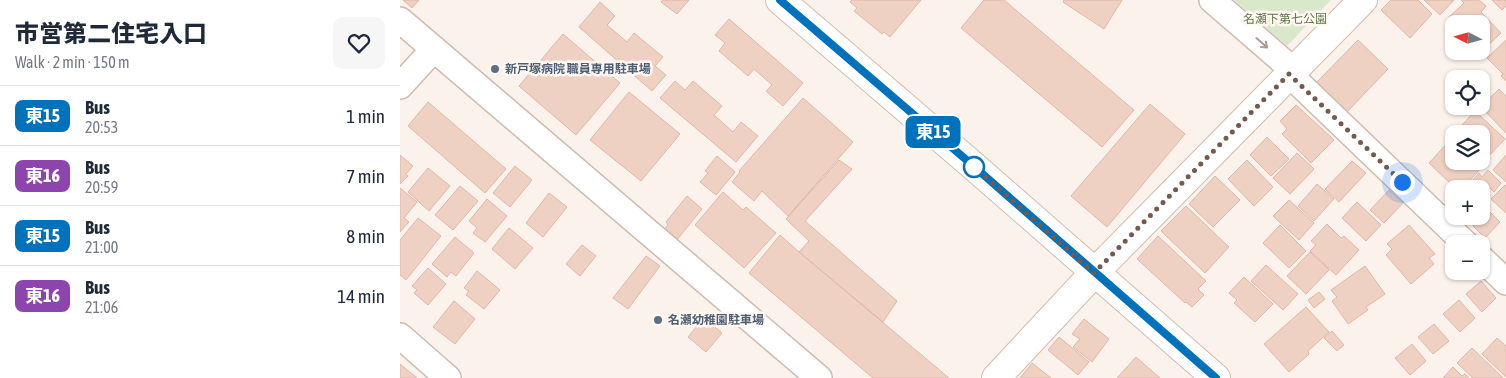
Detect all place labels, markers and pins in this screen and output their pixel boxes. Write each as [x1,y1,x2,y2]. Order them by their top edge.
place label: 新戸塚病院 職員専用駐車場 [505,62,651,76]
marker: 新戸塚病院 職員専用駐車場 [489,63,501,75]
unlabelled marker [963,156,985,178]
place label: 名瀬幼稚園駐車場 [668,313,764,327]
marker: 名瀬幼稚園駐車場 [652,314,664,326]

